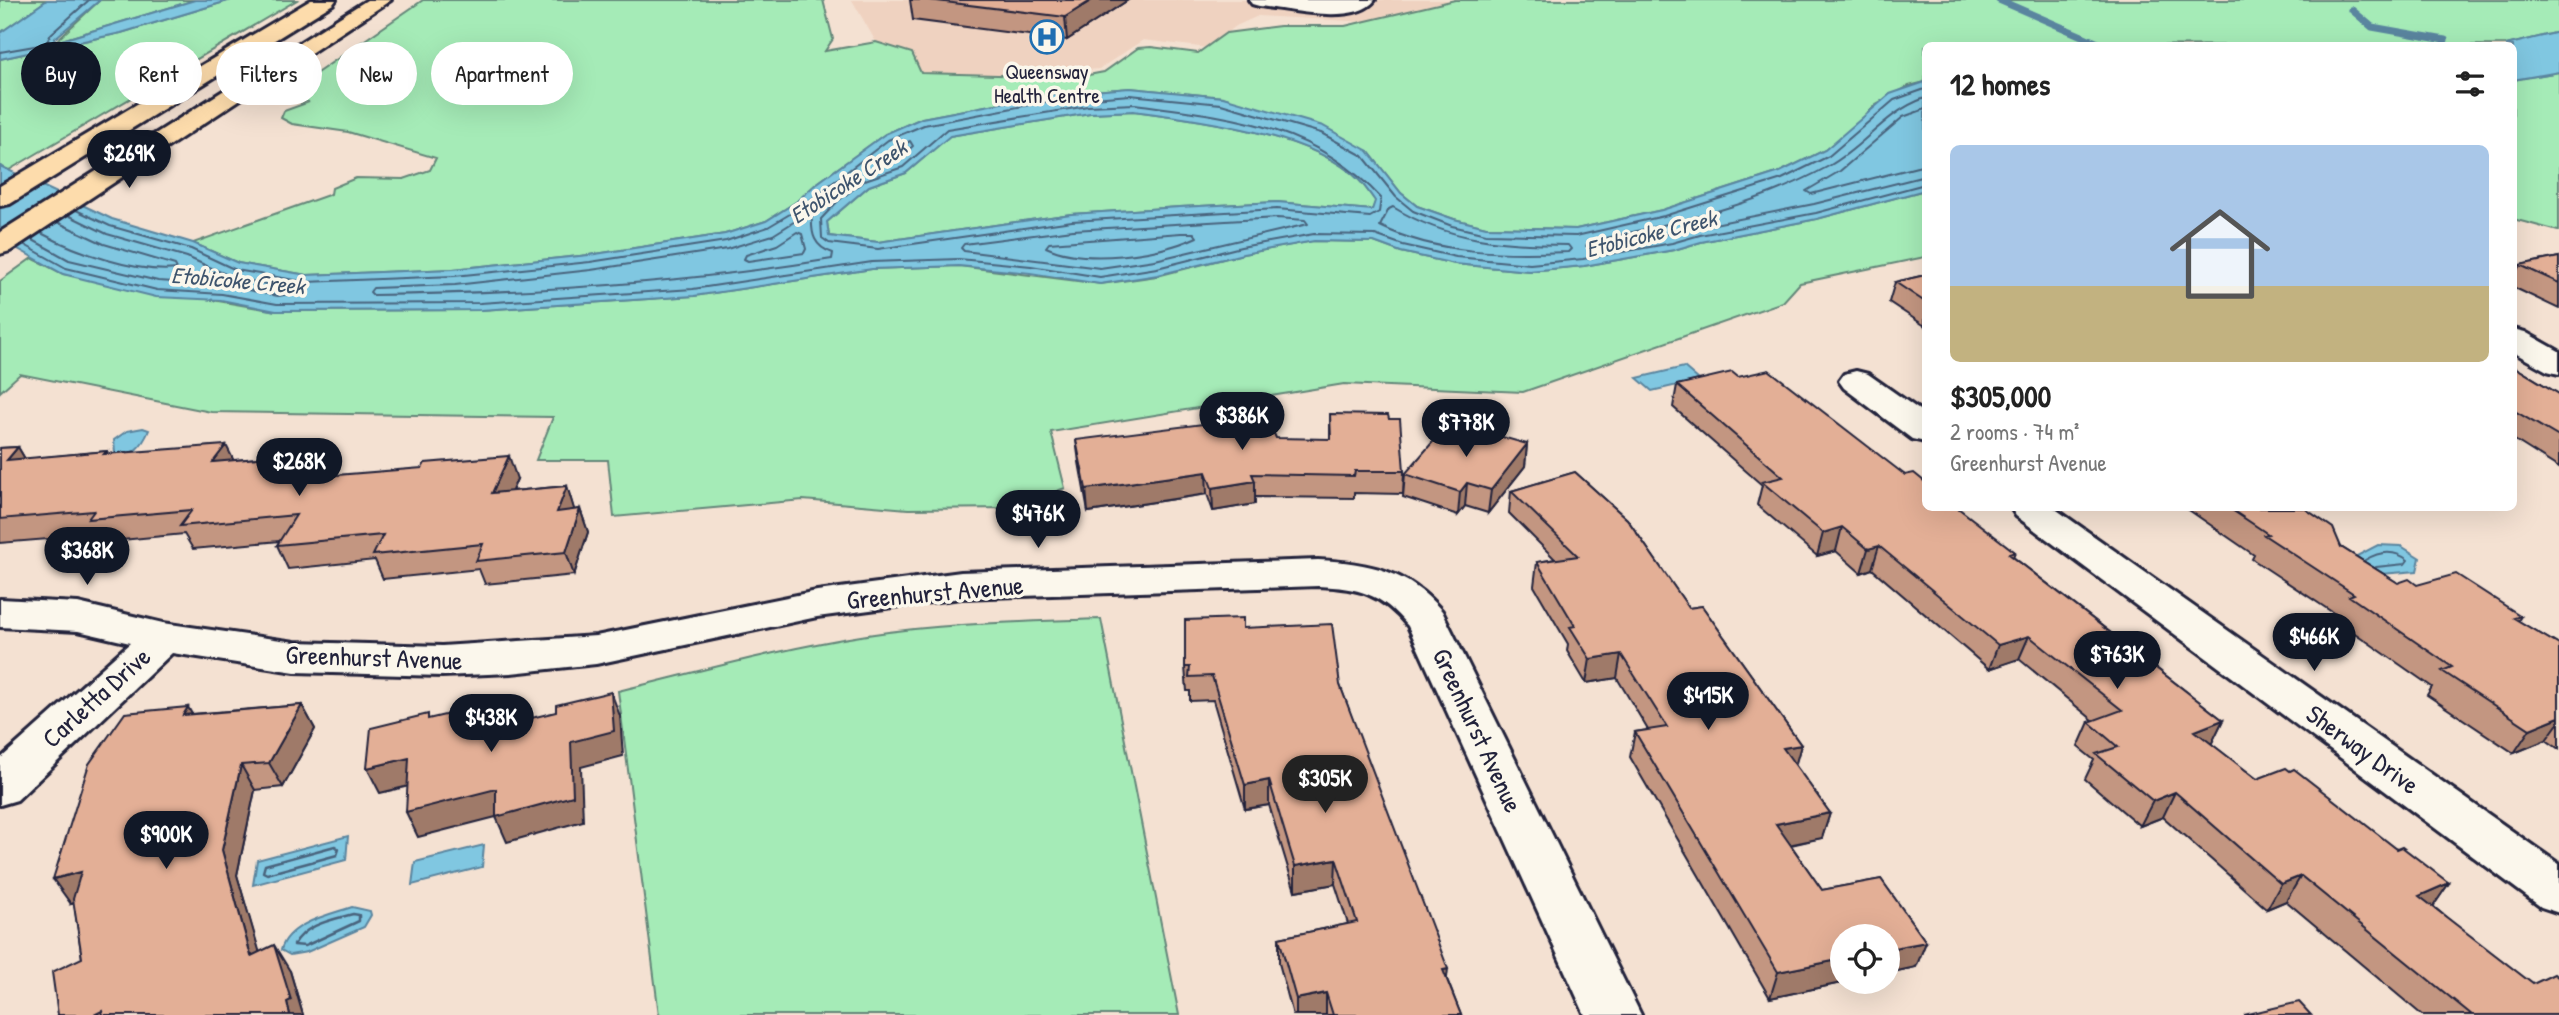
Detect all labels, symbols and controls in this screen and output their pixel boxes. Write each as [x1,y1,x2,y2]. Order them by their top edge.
hospital icon: Queensway Health Centre [1028,18,1066,56]
chip: Buy [21,42,101,105]
chip: Rent [115,42,202,105]
chip: Filters [216,42,322,105]
chip: New [336,42,417,105]
chip: Apartment [431,42,573,105]
place label: Queensway Health Centre [994,57,1100,110]
text: 12 homes [1950,64,2050,104]
icon: filters [2451,65,2489,103]
pin: $269K [80,130,178,190]
water label: Etobicoke Creek [784,130,914,230]
text: $269K [103,137,155,168]
icon: home [2157,191,2283,317]
water label: Etobicoke Creek [1582,201,1722,264]
water label: Etobicoke Creek [170,259,308,301]
text: $305,000 [1950,376,2051,416]
pin: $386K [1193,392,1291,452]
text: $386K [1215,399,1269,430]
pin: $778K [1417,400,1515,459]
text: $778K [1438,406,1494,437]
text: 2 rooms · 74 m² [1950,416,2079,447]
pin: $268K [250,438,348,498]
text: $268K [272,445,326,476]
text: Greenhurst Avenue [1950,447,2107,478]
pin: $476K [989,490,1087,550]
text: $476K [1012,497,1064,528]
pin: $368K [38,528,136,587]
text: $368K [60,534,114,565]
street label: Greenhurst Avenue [845,567,1025,617]
pin: $466K [2265,614,2363,673]
text: $466K [2289,620,2339,651]
pin: $763K [2068,632,2166,691]
street label: Greenhurst Avenue [285,636,463,678]
text: $763K [2090,638,2144,669]
street label: Carletta Drive [34,639,158,755]
street label: Greenhurst Avenue [1425,642,1531,818]
pin: $415K [1659,672,1757,732]
text: $415K [1683,679,1733,710]
pin: $438K [442,694,540,754]
street label: Sherway Drive [2300,696,2426,802]
text: $438K [465,701,517,732]
pin: $305K [1276,756,1374,815]
text: $305K [1298,762,1352,793]
pin: $900K [117,812,215,871]
text: $900K [140,818,192,849]
map controls [1830,924,1900,994]
button: locate [1830,924,1900,994]

